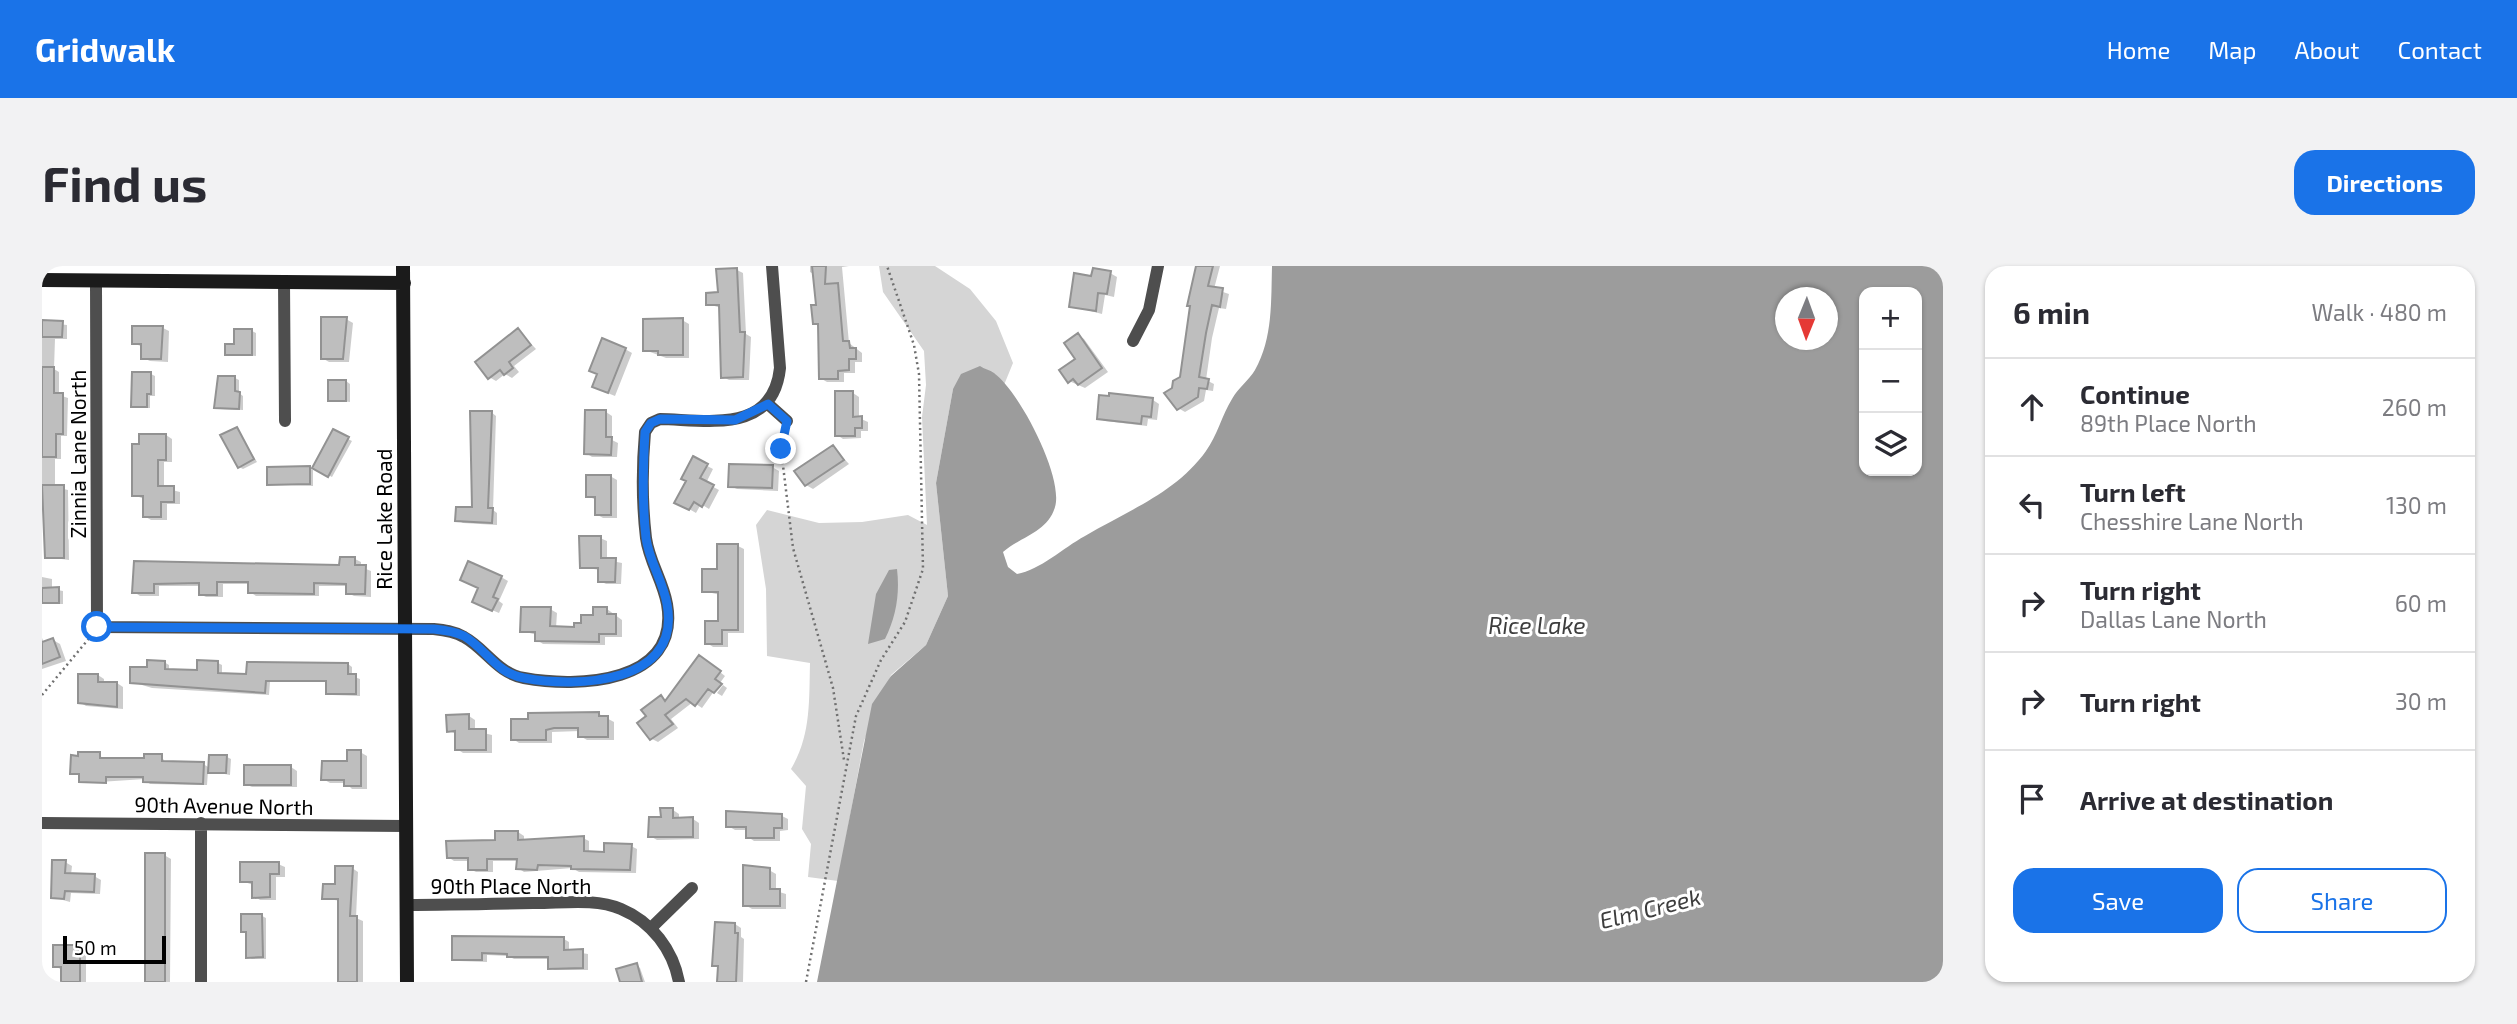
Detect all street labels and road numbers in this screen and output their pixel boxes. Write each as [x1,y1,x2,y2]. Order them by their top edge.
street label: Zinnia Lane North [65,370,90,538]
street label: Rice Lake Road [371,448,396,590]
street label: 90th Avenue North [134,791,314,819]
street label: 90th Place North [430,873,592,898]

